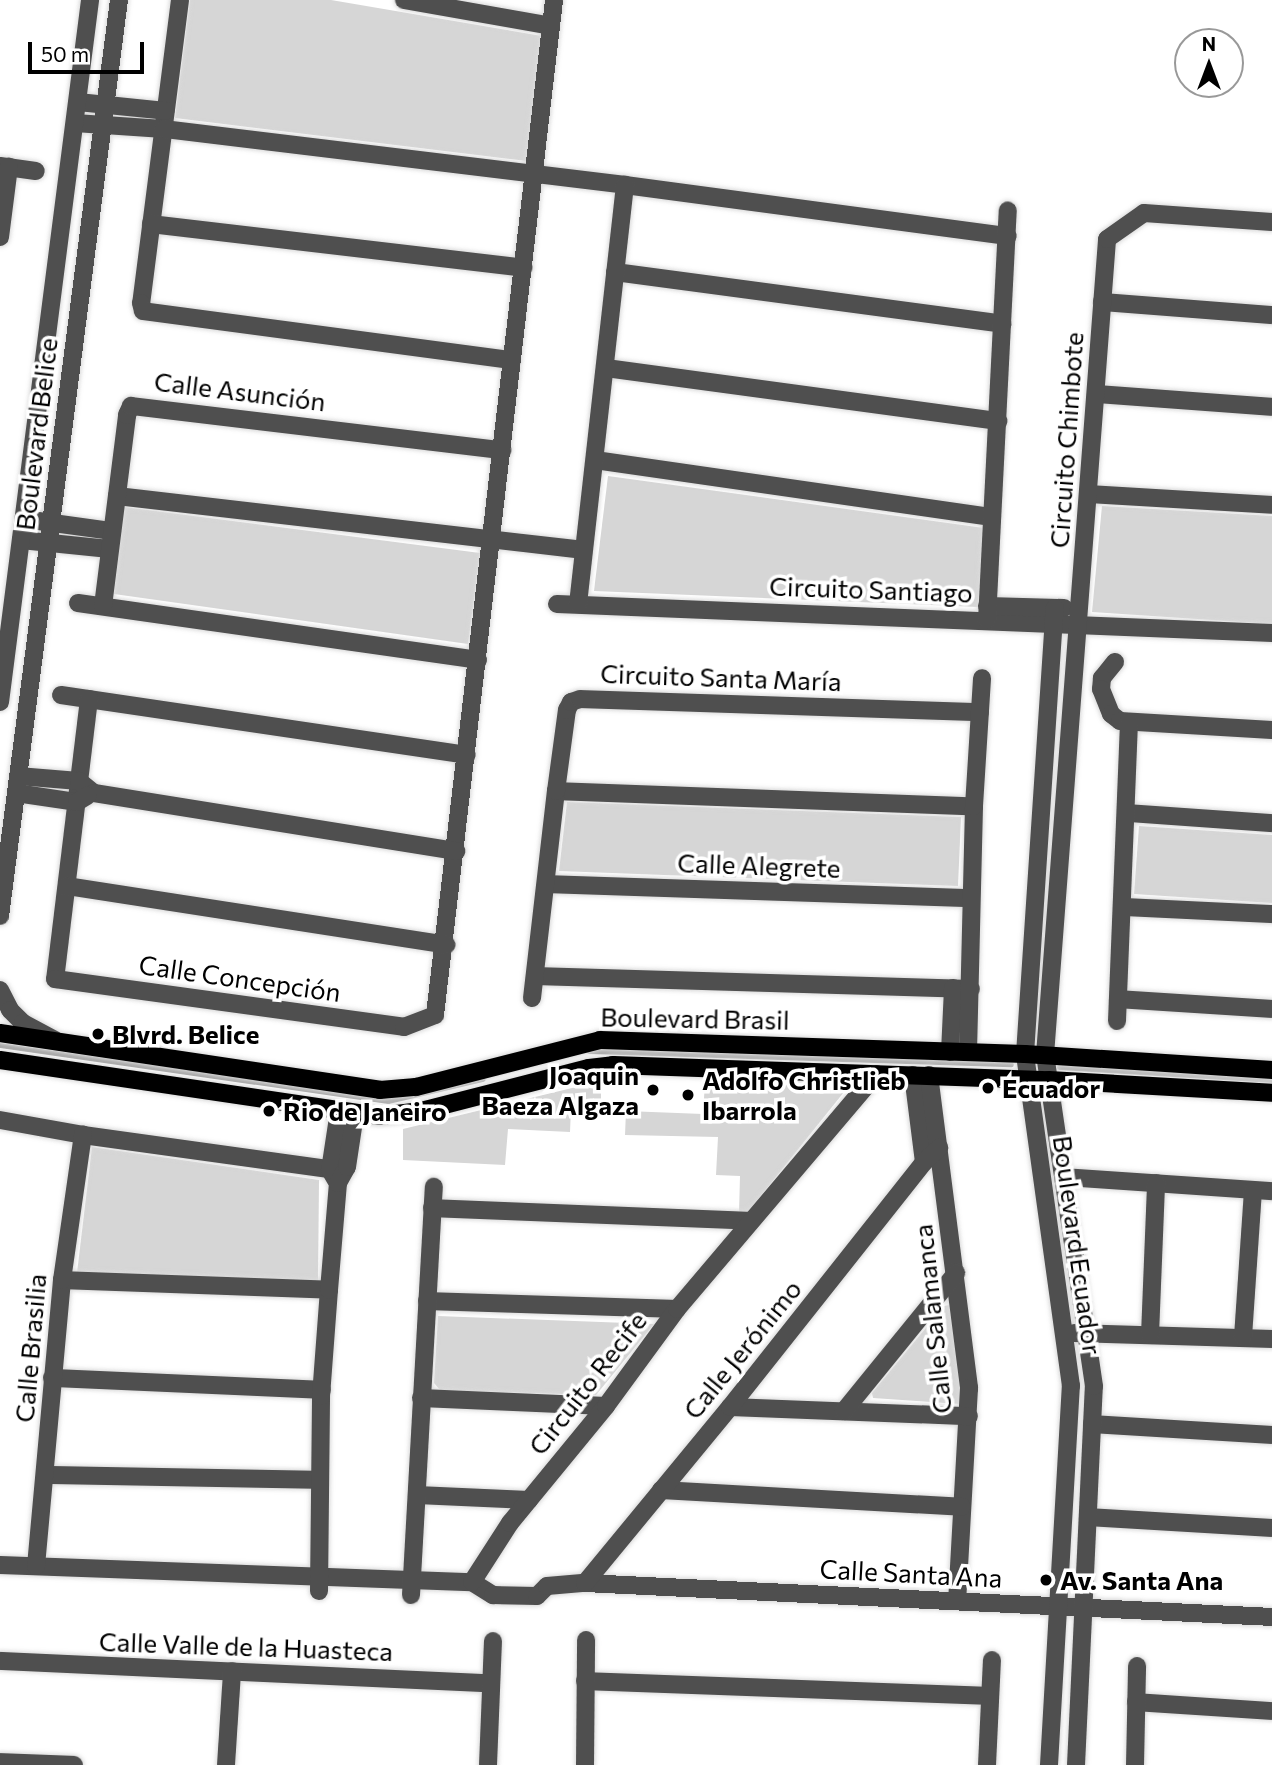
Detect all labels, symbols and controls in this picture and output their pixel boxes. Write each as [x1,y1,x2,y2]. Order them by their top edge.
scale bar [32,28,147,72]
north arrow [1174,28,1244,98]
text: N [1202,32,1216,55]
text: 50 m [41,41,89,66]
street label: Circuito Chimbote [1043,331,1089,549]
street label: Boulevard Belice [9,336,63,532]
street label: Calle Asunción [153,365,327,417]
street label: Circuito Santiago [769,570,973,608]
street label: Circuito Santa María [600,657,842,697]
street label: Calle Alegrete [677,847,841,883]
street label: Calle Concepción [137,948,343,1008]
street label: Boulevard Brasil [600,1001,790,1035]
place label: Blvrd. Belice [112,1018,259,1050]
marker: Blvrd. Belice [90,1026,106,1042]
place label: Joaquin Baeza Algaza [482,1059,639,1120]
place label: Adolfo Christlieb Ibarrola [702,1064,906,1126]
place label: Ecuador [1002,1072,1100,1104]
marker: Ecuador [980,1080,996,1096]
marker: Joaquin Baeza Algaza [645,1082,661,1098]
marker: Adolfo Christlieb Ibarrola [680,1087,696,1103]
place label: Rio de Janeiro [283,1095,446,1127]
marker: Rio de Janeiro [261,1103,277,1119]
street label: Boulevard Ecuador [1047,1134,1109,1356]
street label: Calle Salamanca [907,1223,957,1415]
street label: Calle Brasilia [8,1272,52,1424]
street label: Calle Jerónimo [676,1273,808,1425]
street label: Circuito Recife [522,1305,652,1461]
street label: Calle Santa Ana [819,1553,1003,1593]
place label: Av. Santa Ana [1060,1564,1223,1596]
marker: Av. Santa Ana [1038,1572,1054,1588]
street label: Calle Valle de la Huasteca [98,1625,394,1667]

